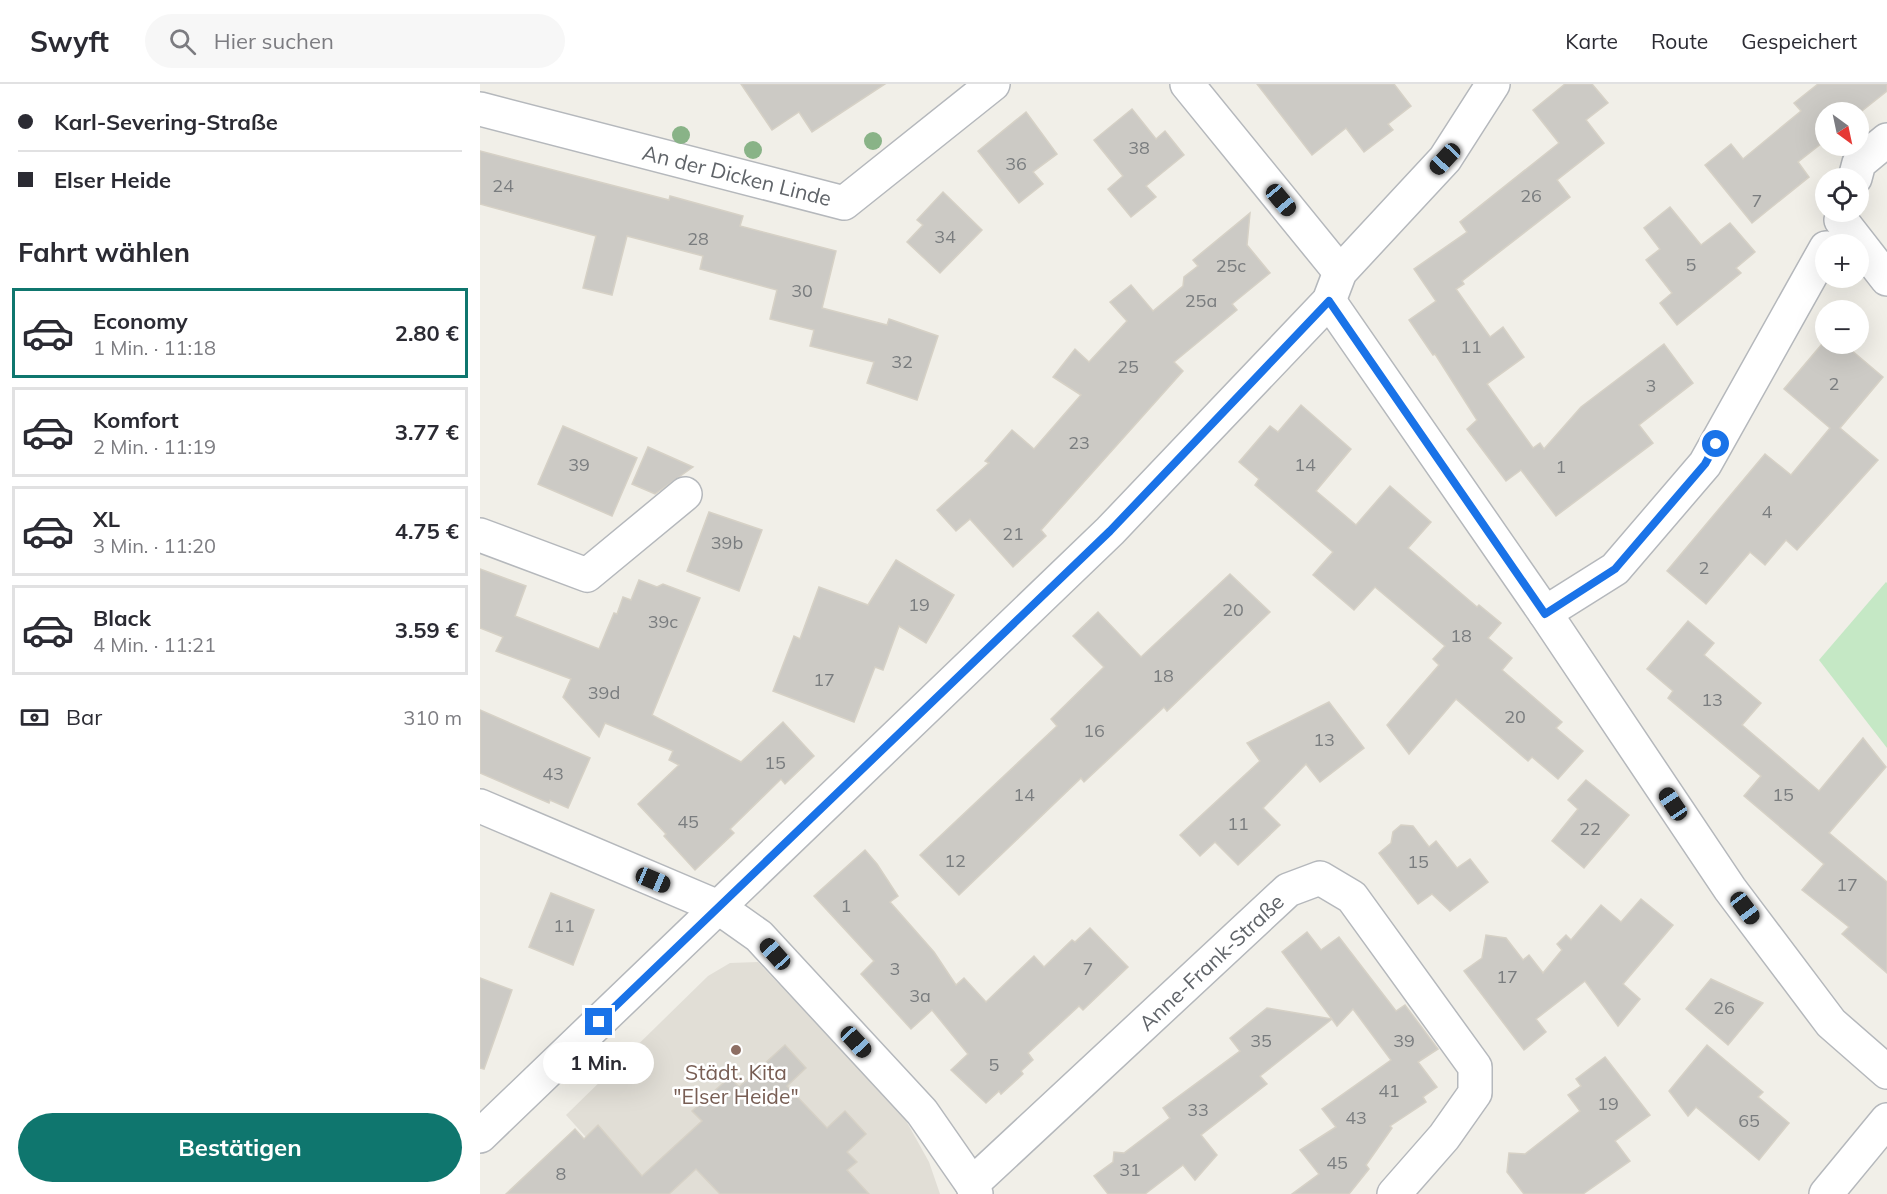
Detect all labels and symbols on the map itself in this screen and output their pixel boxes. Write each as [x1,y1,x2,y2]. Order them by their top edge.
north arrow [1815,102,1869,156]
house number: 38 [1128,136,1150,159]
street label: An der Dicken Linde [640,139,834,211]
car [1426,140,1464,178]
house number: 36 [1005,152,1027,175]
house number: 24 [492,174,514,197]
car [1263,180,1299,220]
house number: 26 [1520,184,1542,207]
house number: 7 [1752,189,1762,212]
house number: 34 [934,225,956,248]
house number: 28 [687,227,709,250]
house number: 5 [1686,253,1697,276]
house number: 25c [1216,254,1246,277]
house number: 30 [791,279,813,302]
house number: 25a [1185,289,1217,312]
house number: 11 [1460,335,1482,358]
house number: 32 [891,350,913,373]
house number: 25 [1117,355,1139,378]
house number: 2 [1829,372,1839,395]
house number: 3 [1646,374,1656,397]
route start [1702,430,1729,457]
house number: 23 [1068,431,1090,454]
house number: 39 [568,453,590,476]
house number: 14 [1294,453,1316,476]
house number: 1 [1556,455,1566,478]
house number: 4 [1762,500,1773,523]
house number: 21 [1002,522,1024,545]
house number: 39b [711,531,743,554]
house number: 2 [1699,556,1709,579]
house number: 19 [908,593,930,616]
house number: 20 [1222,598,1244,621]
house number: 39c [648,610,678,633]
house number: 18 [1450,624,1472,647]
house number: 18 [1152,664,1174,687]
house number: 17 [813,668,835,691]
house number: 39d [588,681,620,704]
house number: 13 [1701,688,1723,711]
house number: 20 [1504,705,1526,728]
house number: 16 [1083,719,1105,742]
house number: 13 [1313,728,1335,751]
house number: 15 [764,751,786,774]
house number: 43 [542,762,564,785]
house number: 14 [1013,783,1035,806]
house number: 15 [1772,783,1794,806]
car [1655,784,1691,824]
house number: 45 [677,810,699,833]
house number: 11 [1227,812,1249,835]
house number: 22 [1579,817,1601,840]
house number: 12 [944,849,966,872]
house number: 15 [1407,850,1429,873]
car [633,865,673,895]
house number: 17 [1836,873,1858,896]
street label: Anne-Frank-Straße [1133,888,1289,1036]
car [1727,888,1763,928]
house number: 1 [841,894,851,917]
house number: 11 [553,914,575,937]
car [756,935,794,973]
house number: 3 [890,957,900,980]
house number: 7 [1083,957,1093,980]
house number: 17 [1496,965,1518,988]
house number: 3a [909,984,931,1007]
house number: 26 [1713,996,1735,1019]
route end [585,1008,612,1035]
car [837,1023,875,1061]
house number: 35 [1250,1029,1272,1052]
house number: 39 [1393,1029,1415,1052]
callout: 1 Min. [543,1043,654,1085]
marker: Städt. Kita "Elser Heide" [729,1043,743,1057]
house number: 5 [989,1053,1000,1076]
place label: Städt. Kita "Elser Heide" [673,1059,799,1109]
house number: 41 [1378,1079,1400,1102]
house number: 19 [1597,1092,1619,1115]
house number: 33 [1187,1098,1209,1121]
house number: 43 [1345,1106,1367,1129]
house number: 65 [1738,1109,1760,1132]
house number: 45 [1326,1151,1348,1174]
house number: 31 [1119,1158,1141,1181]
house number: 8 [556,1162,566,1185]

